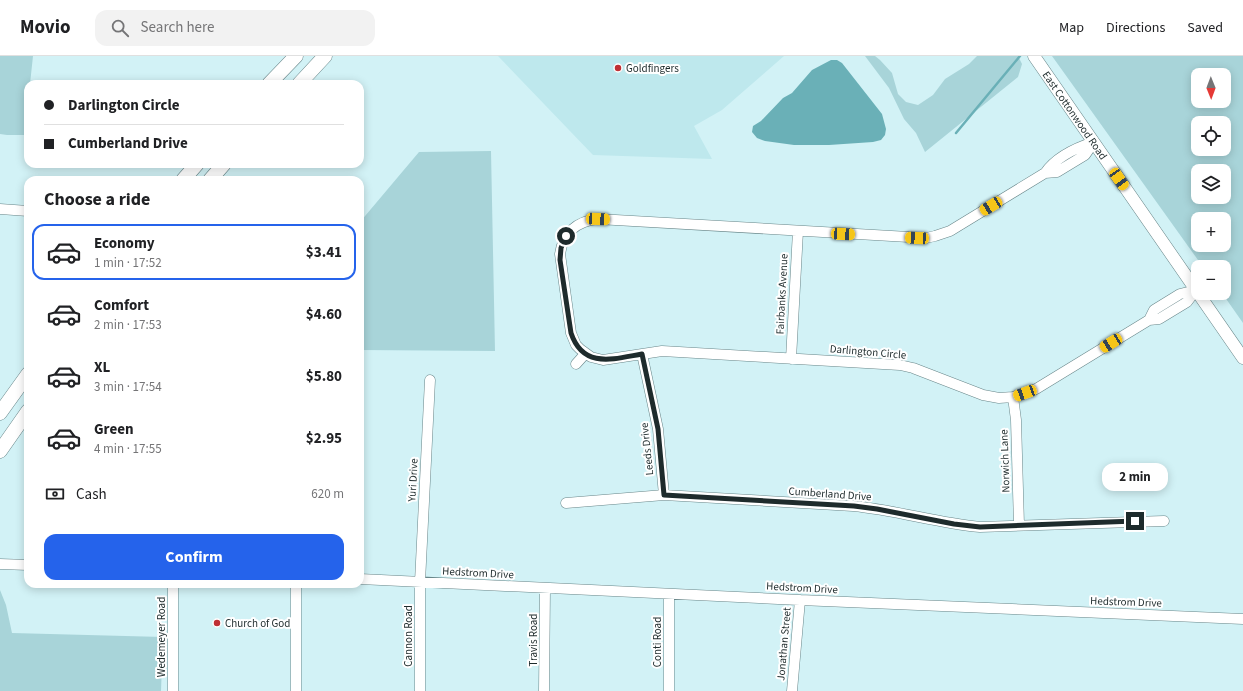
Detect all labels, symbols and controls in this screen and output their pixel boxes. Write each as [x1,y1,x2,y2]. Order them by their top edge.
search box [95,10,375,46]
text: Movio [20,14,71,41]
icon: search [109,17,131,39]
text: Search here [141,17,215,38]
text: Map [1059,18,1084,38]
text: Directions [1106,18,1165,38]
text: Saved [1187,18,1223,38]
place label: Goldfingers [626,61,679,76]
marker: Goldfingers [613,63,623,73]
street label: East Cottonwood Road [1039,68,1111,162]
north arrow [1191,68,1231,108]
map controls [1191,68,1231,300]
text: Darlington Circle [68,95,180,116]
button: locate [1191,116,1231,156]
text: Cumberland Drive [68,133,188,154]
button: layers [1191,164,1231,204]
car [1107,166,1131,192]
text: Choose a ride [44,187,150,212]
car [978,195,1004,217]
car [586,212,610,226]
button: + [1191,212,1231,252]
route start [557,227,575,245]
car [831,227,855,241]
car [905,231,929,245]
text: Economy [94,233,155,254]
icon: car [46,234,82,270]
text: $3.41 [306,242,342,263]
street label: Fairbanks Avenue [772,253,792,335]
text: 1 min · 17:52 [94,254,162,272]
button: − [1191,260,1231,300]
text: Comfort [94,295,149,316]
icon: car [46,296,82,332]
text: $4.60 [306,304,342,325]
text: 2 min · 17:53 [94,316,162,334]
car [1098,332,1124,354]
street label: Darlington Circle [829,341,908,363]
text: XL [94,357,110,378]
icon: car [46,358,82,394]
text: $5.80 [306,366,342,387]
text: 3 min · 17:54 [94,378,162,396]
car [1012,383,1038,403]
text: Green [94,419,134,440]
icon: car [46,420,82,456]
street label: Leeds Drive [637,421,657,476]
text: $2.95 [306,428,342,449]
street label: Norwich Lane [996,429,1014,493]
text: 4 min · 17:55 [94,440,162,458]
street label: Yuri Drive [404,457,422,503]
callout: 2 min [1102,463,1168,491]
text: 2 min [1119,468,1151,486]
icon: cash [44,483,66,505]
text: Cash [76,484,107,505]
street label: Cumberland Drive [788,484,873,504]
text: 620 m [311,485,344,503]
route end [1126,512,1144,530]
button: Confirm [44,534,344,580]
street label: Hedstrom Drive [442,564,515,582]
street label: Hedstrom Drive [766,579,839,597]
street label: Hedstrom Drive [1090,593,1163,611]
street label: Wedemeyer Road [154,597,169,677]
street label: Cannon Road [401,605,416,667]
street label: Jonathan Street [773,606,795,681]
street label: Travis Road [526,614,541,666]
place label: Church of God [225,616,290,631]
street label: Conti Road [650,617,665,667]
marker: Church of God [212,618,222,628]

